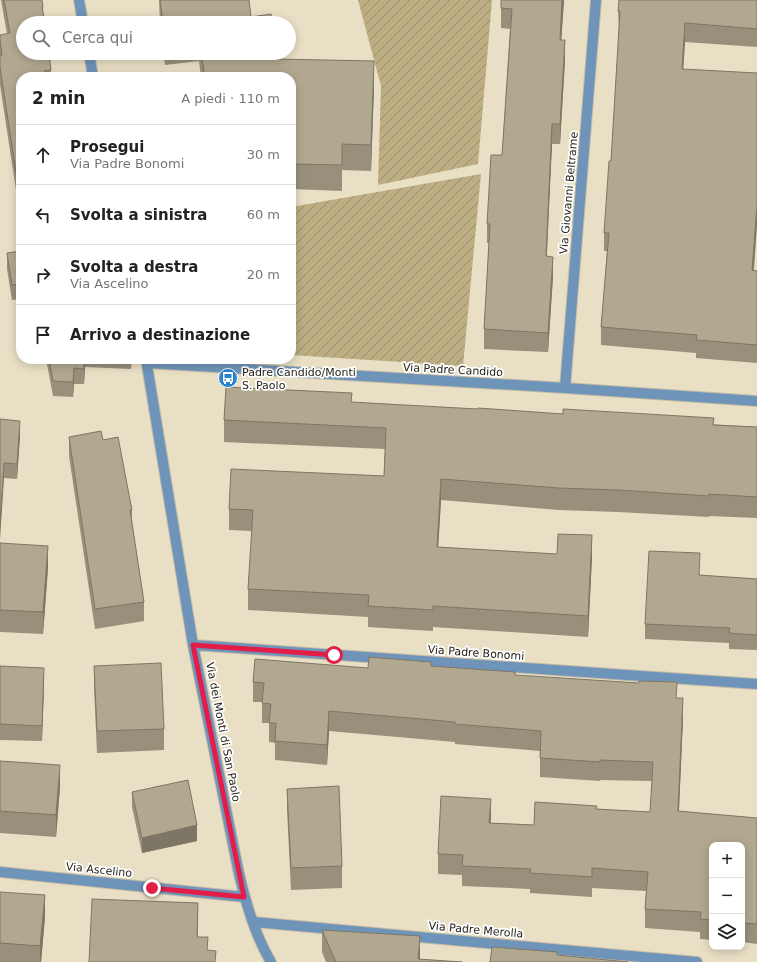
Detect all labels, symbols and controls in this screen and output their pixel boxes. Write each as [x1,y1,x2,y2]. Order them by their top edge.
search box [16,16,296,60]
icon: search [30,27,52,49]
text: Cerca qui [62,29,133,47]
text: 2 min [32,88,85,108]
text: A piedi · 110 m [181,91,280,106]
street label: Via Giovanni Beltrame [557,131,581,255]
text: Prosegui [70,138,144,156]
icon: ahead [32,144,54,166]
text: 30 m [247,147,280,162]
text: Via Padre Bonomi [70,156,184,171]
icon: left [32,204,54,226]
text: Svolta a sinistra [70,206,207,224]
text: 60 m [247,207,280,222]
text: Svolta a destra [70,258,198,276]
icon: right [32,264,54,286]
text: 20 m [247,267,280,282]
text: Via Ascelino [70,276,149,291]
icon: arrive [32,324,54,346]
text: Arrivo a destinazione [70,326,250,344]
street label: Via Padre Candido [403,361,504,379]
place label: Padre Candido/Monti S. Paolo [242,366,356,392]
bus stop icon: Padre Candido/Monti S. Paolo [217,367,239,389]
street label: Via Padre Bonomi [427,643,525,663]
route start [325,646,343,664]
street label: Via dei Monti di San Paolo [203,661,243,803]
map controls [709,842,745,950]
button: + [709,842,745,878]
street label: Via Ascelino [65,860,133,880]
button: − [709,878,745,914]
route end [143,879,161,897]
button: layers [709,914,745,950]
street label: Via Padre Merolla [428,919,524,941]

